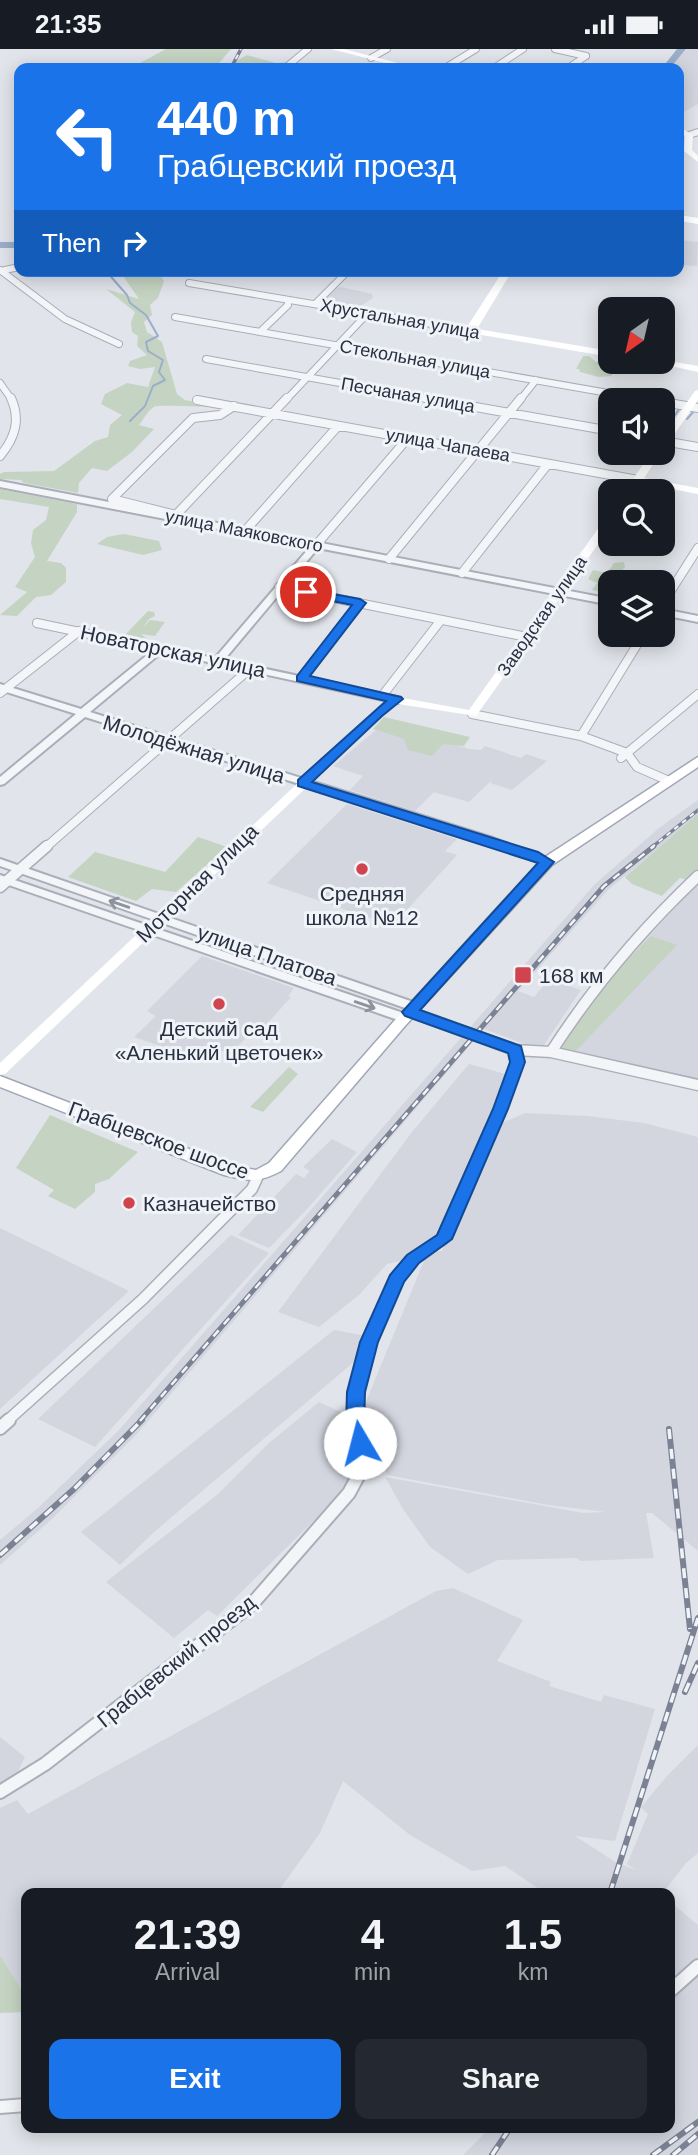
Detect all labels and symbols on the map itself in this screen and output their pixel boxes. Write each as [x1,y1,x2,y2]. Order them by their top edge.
street label: Хрустальная улица [319,295,482,343]
north arrow [598,297,676,375]
street label: Стекольная улица [338,336,493,382]
street label: Песчаная улица [340,373,477,417]
street label: улица Чапаева [384,424,513,466]
street label: улица Маяковского [163,506,325,556]
street label: Заводская улица [493,551,591,680]
pin [276,562,336,622]
street label: Новаторская улица [78,620,268,682]
street label: Молодёжная улица [100,710,288,788]
street label: Моторная улица [131,819,263,947]
marker: Средняя школа №12 [354,861,370,877]
place label: Средняя школа №12 [305,882,419,929]
one-way arrow [108,897,130,910]
street label: улица Платова [194,920,340,990]
place label: 168 км [539,964,604,987]
marker: 168 км [513,965,533,985]
marker: Детский сад «Аленький цветочек» [211,996,227,1012]
one-way arrow [354,1000,376,1012]
place label: Детский сад «Аленький цветочек» [115,1017,323,1064]
street label: Грабцевское шоссе [66,1097,252,1183]
place label: Казначейство [143,1192,276,1215]
marker: Казначейство [121,1195,137,1211]
position arrow [323,1406,397,1480]
street label: Грабцевский проезд [92,1590,260,1732]

